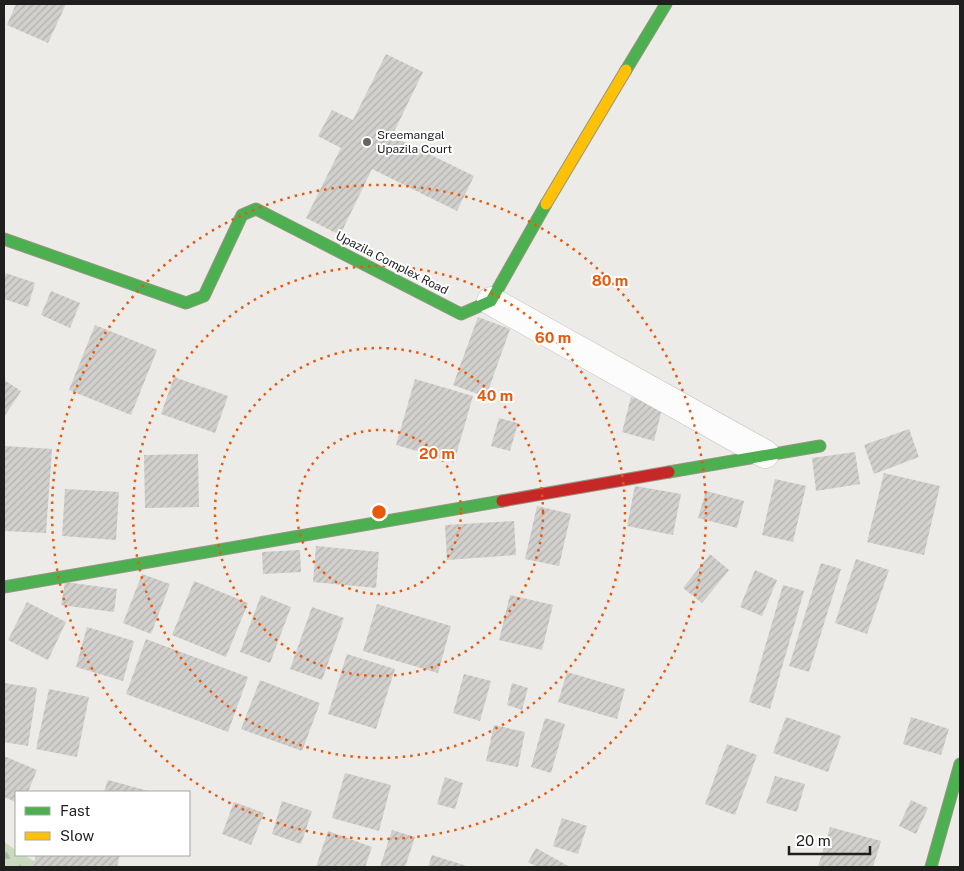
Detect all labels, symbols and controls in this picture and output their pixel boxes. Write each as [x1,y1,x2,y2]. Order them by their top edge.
place label: Sreemangal Upazila Court [377,128,453,156]
marker: Sreemangal Upazila Court [361,136,373,148]
street label: Upazila Complex Road [333,229,451,297]
text: 80 m [592,272,628,289]
text: 60 m [535,329,571,346]
text: 40 m [477,387,513,404]
text: 20 m [419,445,455,462]
centre of rings [370,503,388,521]
legend [15,791,190,856]
text: Fast [60,802,90,819]
scale bar [789,824,870,856]
text: Slow [60,827,95,844]
text: 20 m [796,832,831,849]

